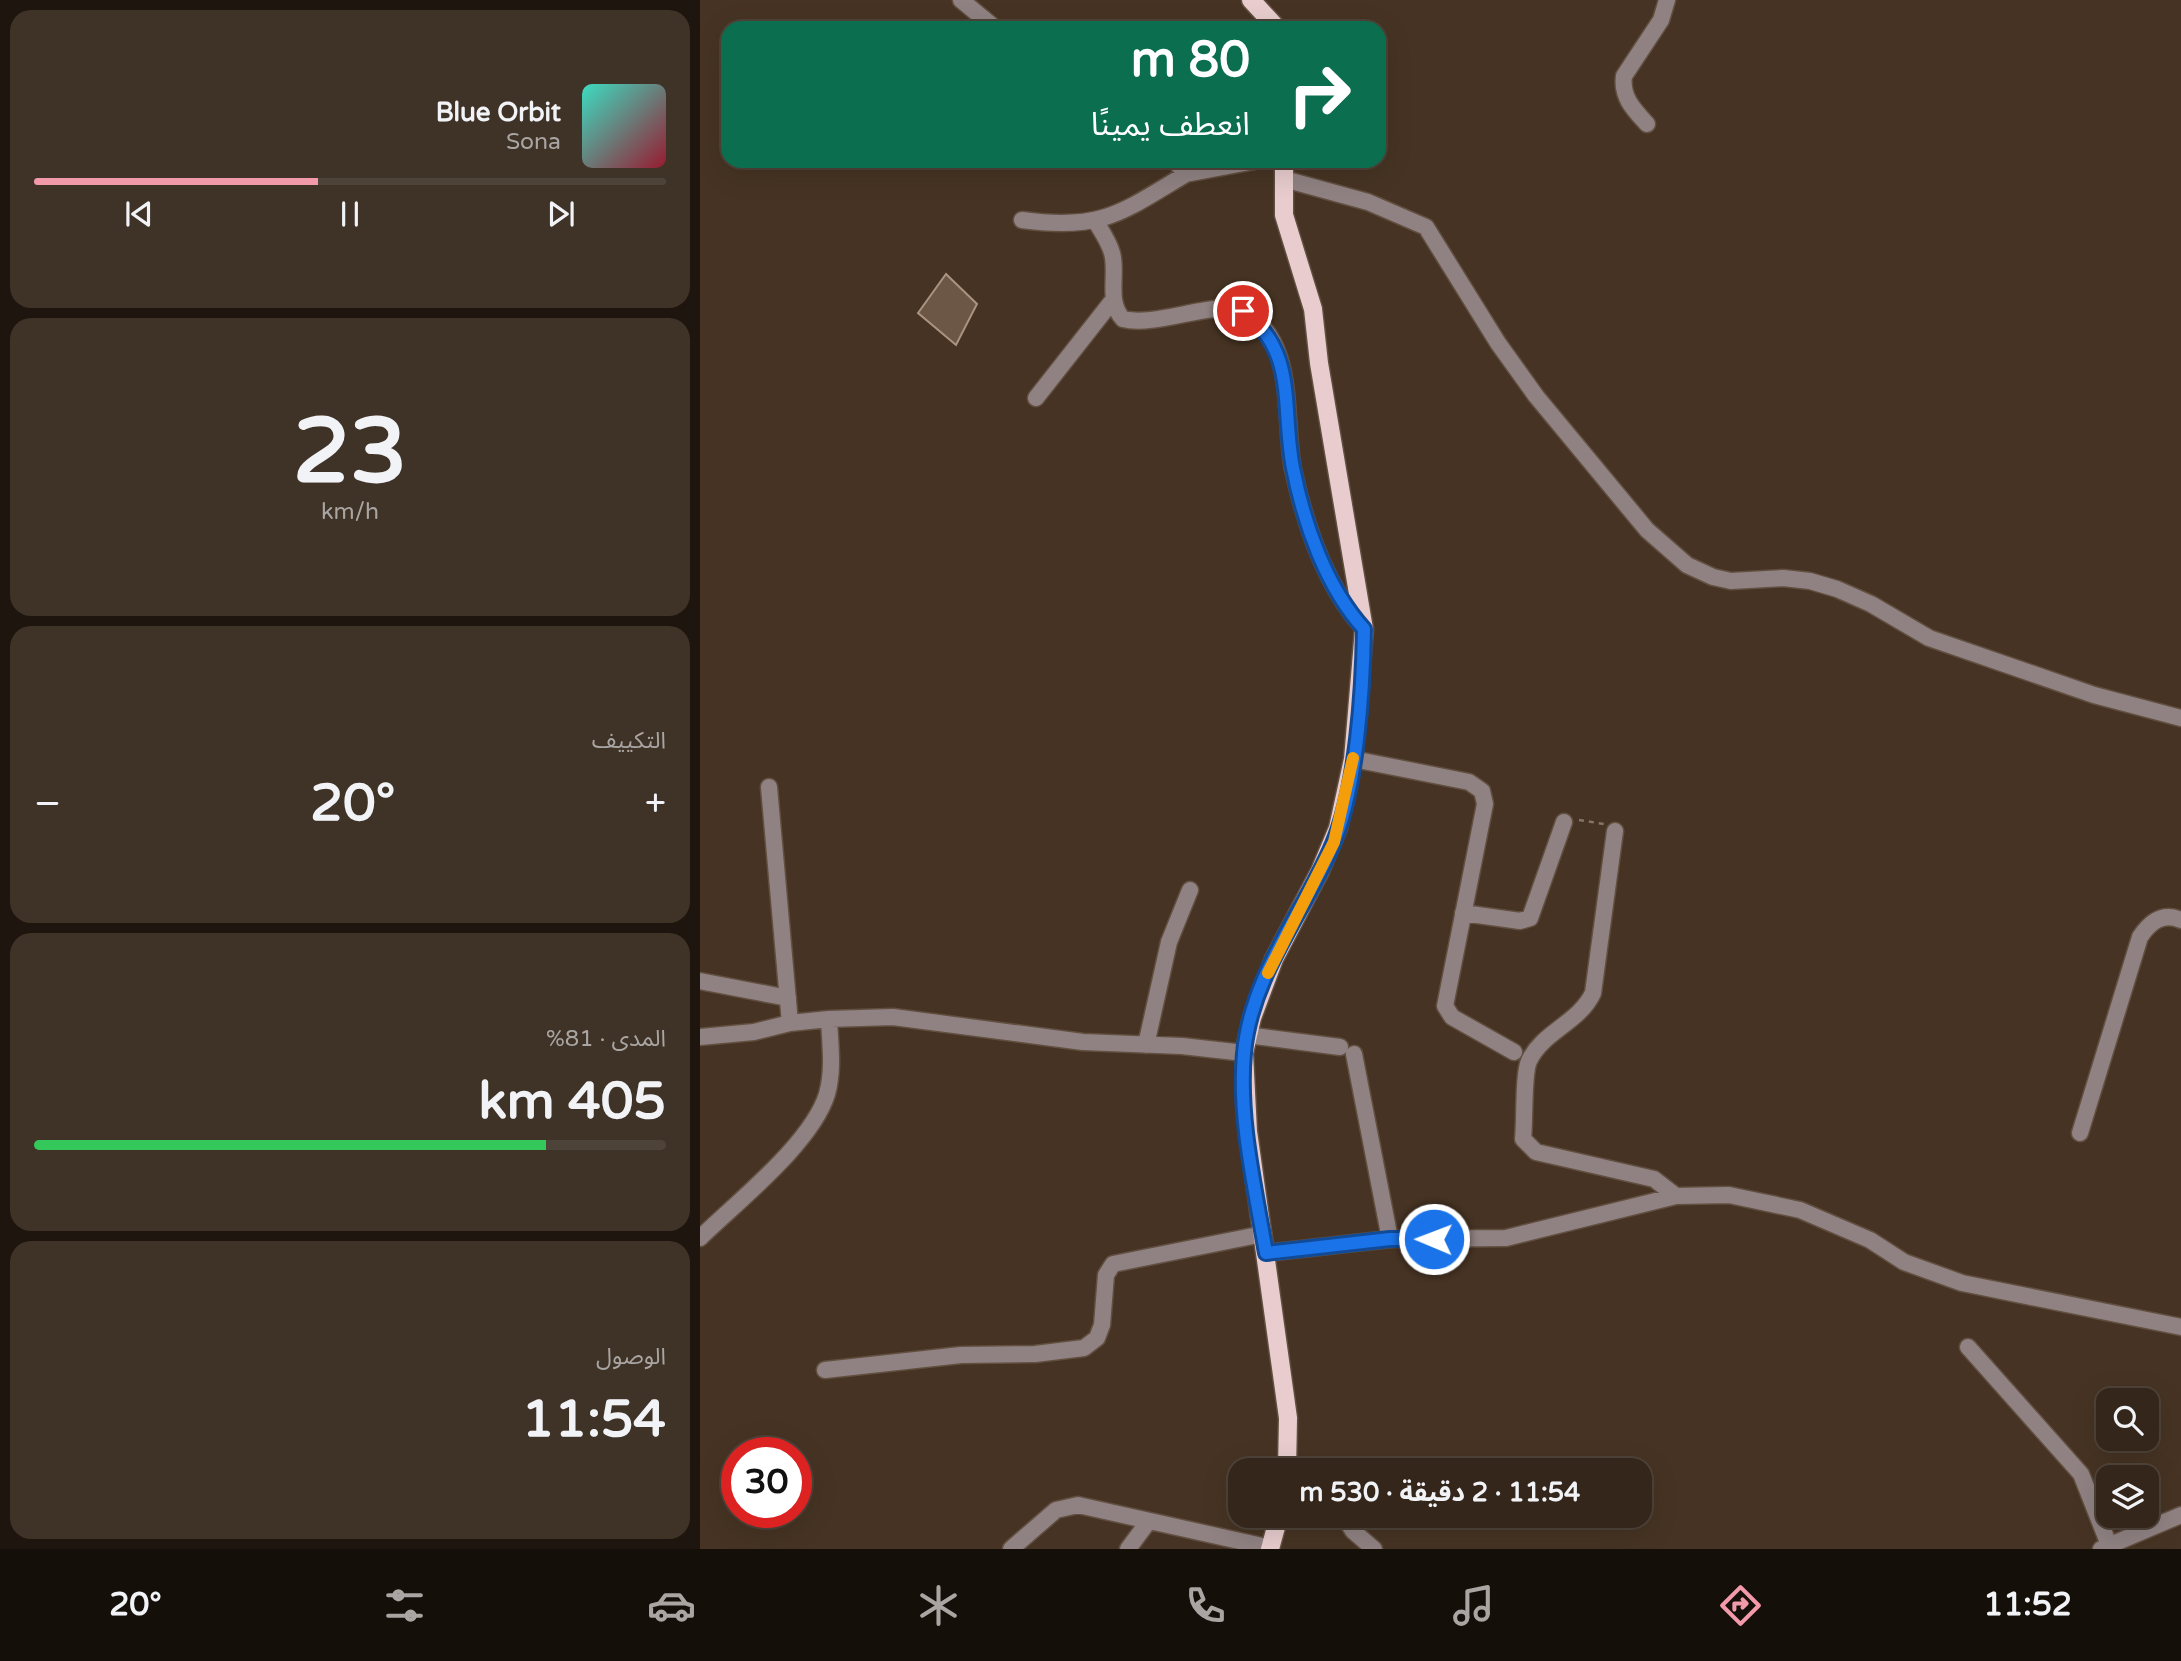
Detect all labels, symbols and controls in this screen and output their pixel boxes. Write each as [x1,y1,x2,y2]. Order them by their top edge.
text: 80 m [1131,31,1250,90]
icon: right [1274,49,1365,140]
text: Blue Orbit [436,97,561,128]
text: انعطف يمينًا [1091,106,1250,144]
text: Sona [506,128,561,156]
icon: previous [120,195,158,233]
icon: pause [331,195,369,233]
icon: next [542,195,580,233]
pin [1213,281,1273,341]
icon: arrive [1224,292,1262,330]
text: 23 [293,397,407,507]
text: km/h [321,498,379,526]
text: التكييف [592,727,666,755]
text: 20° [310,772,395,835]
text: − [34,781,61,827]
text: + [645,781,666,827]
text: المدى · 81% [546,1025,666,1053]
text: 405 km [478,1070,666,1133]
position arrow [1397,1202,1471,1276]
text: الوصول [596,1343,666,1371]
text: 11:54 [522,1388,666,1451]
map controls [2096,1388,2159,1528]
button: search [2096,1388,2159,1451]
speed limit sign: 30 [721,1437,812,1528]
button: layers [2096,1465,2159,1528]
text: 11:54 · 2 دقيقة · 530 m [1300,1477,1580,1508]
icon: filters [380,1581,429,1630]
icon: car [647,1581,696,1630]
icon: climate [914,1581,963,1630]
icon: phone [1181,1581,1230,1630]
icon: music [1449,1581,1498,1630]
icon: directions [1716,1581,1765,1630]
text: 20° [109,1586,162,1624]
text: 11:52 [1983,1586,2072,1624]

